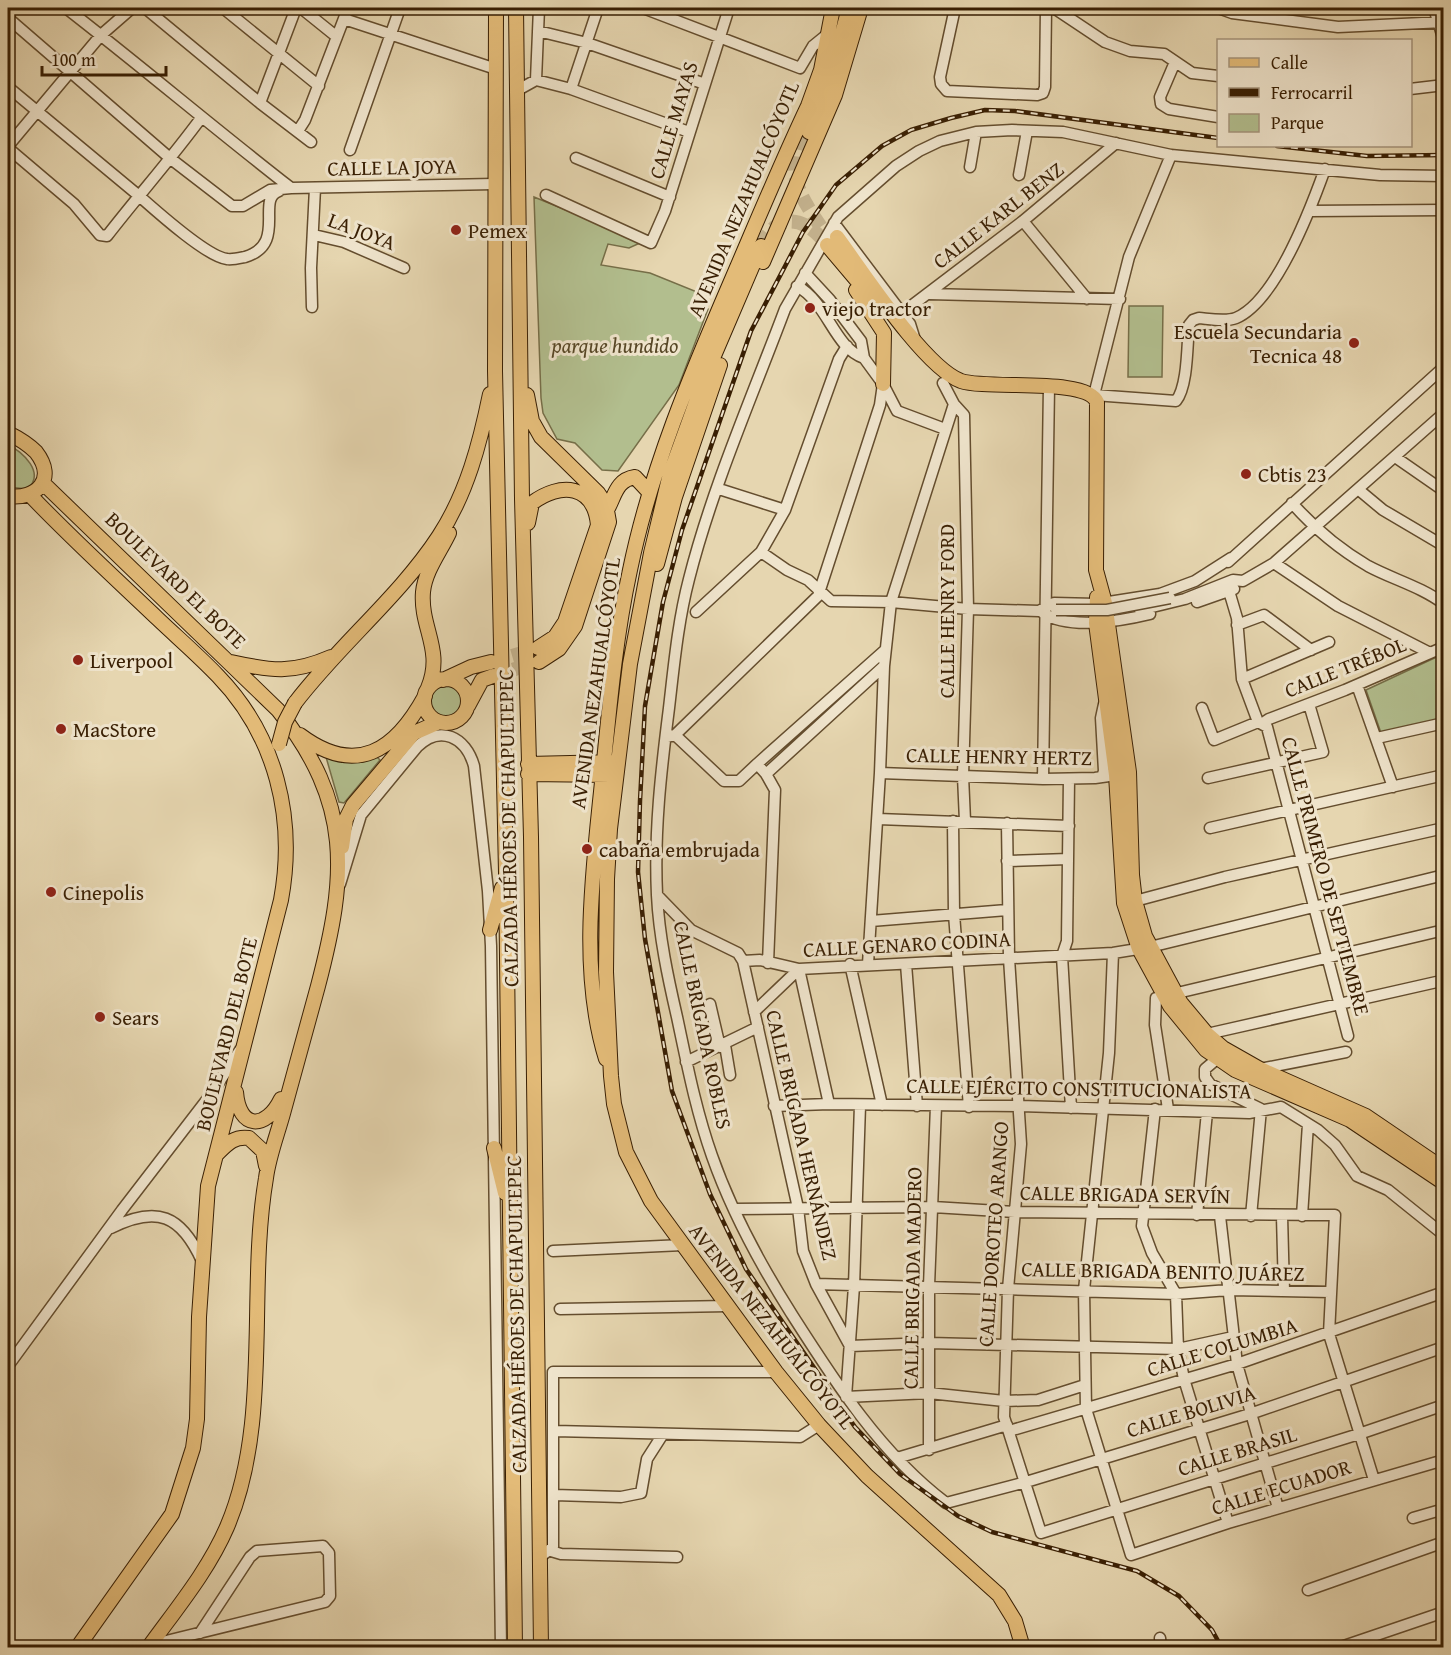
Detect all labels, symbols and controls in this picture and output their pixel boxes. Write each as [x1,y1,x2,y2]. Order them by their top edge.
scale bar [42,39,166,77]
legend [1217,39,1412,147]
text: 100 m [51,46,96,73]
text: Calle [1271,49,1308,76]
street label: CALLE MAYAS [640,57,706,183]
street label: AVENIDA NEZAHUALCÓYOTL [679,76,807,322]
text: Ferrocarril [1271,79,1353,106]
text: Parque [1271,109,1324,136]
street label: CALLE LA JOYA [327,150,457,184]
street label: CALLE KARL BENZ [926,154,1070,276]
street label: LA JOYA [324,204,401,258]
place label: Pemex [468,215,527,246]
marker: Pemex [449,223,463,237]
place label: viejo tractor [822,293,931,324]
marker: viejo tractor [803,301,817,315]
place label: Escuela Secundaria Tecnica 48 [1174,316,1342,371]
park label: parque hundido [551,330,678,361]
marker: Escuela Secundaria Tecnica 48 [1347,336,1361,350]
place label: Cbtis 23 [1258,459,1327,490]
marker: Cbtis 23 [1239,467,1253,481]
street label: BOULEVARD EL BOTE [98,504,254,656]
street label: CALLE HENRY FORD [931,524,962,698]
street label: AVENIDA NEZAHUALCÓYOTL [562,555,628,811]
street label: CALLE TRÉBOL [1280,629,1410,705]
place label: Liverpool [90,645,173,676]
marker: Liverpool [71,653,85,667]
street label: CALZADA HÉROES DE CHAPULTEPEC [490,669,526,987]
place label: MacStore [73,714,156,745]
marker: MacStore [54,722,68,736]
street label: CALLE PRIMERO DE SEPTIEMBRE [1274,733,1378,1019]
street label: CALLE HENRY HERTZ [906,739,1092,773]
place label: cabaña embrujada [599,834,760,865]
marker: cabaña embrujada [580,842,594,856]
place label: Cinepolis [63,877,144,908]
marker: Cinepolis [44,885,58,899]
street label: CALLE BRIGADA ROBLES [666,918,740,1132]
street label: CALLE GENARO CODINA [802,923,1012,965]
street label: BOULEVARD DEL BOTE [187,934,265,1134]
place label: Sears [112,1002,159,1033]
street label: CALLE BRIGADA HERNÁNDEZ [758,1007,846,1263]
marker: Sears [93,1010,107,1024]
street label: CALLE EJÉRCITO CONSTITUCIONALISTA [906,1069,1252,1107]
street label: CALLE DOROTEO ARANGO [970,1120,1016,1348]
street label: CALZADA HÉROES DE CHAPULTEPEC [498,1155,534,1473]
street label: CALLE BRIGADA MADERO [895,1166,929,1390]
street label: CALLE BRIGADA SERVÍN [1020,1177,1231,1211]
street label: AVENIDA NEZAHUALCÓYOTL [682,1216,862,1436]
street label: CALLE BRIGADA BENITO JUÁREZ [1021,1253,1305,1289]
street label: CALLE COLUMBIA [1143,1309,1301,1385]
street label: CALLE BOLIVIA [1123,1377,1260,1445]
street label: CALLE BRASIL [1174,1418,1300,1484]
street label: CALLE ECUADOR [1207,1451,1355,1523]

